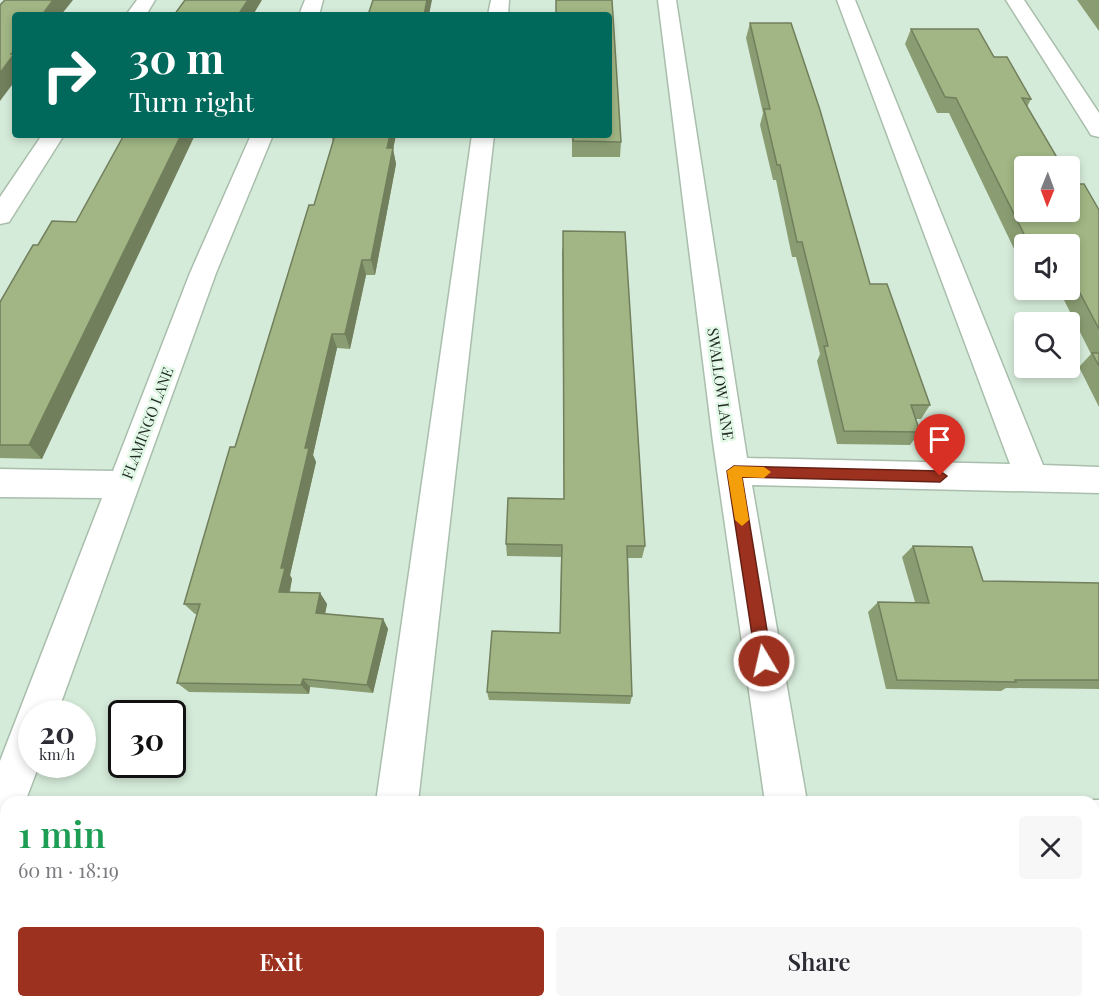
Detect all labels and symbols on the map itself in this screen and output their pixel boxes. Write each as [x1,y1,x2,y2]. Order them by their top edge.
north arrow [1014,156,1080,222]
street label: SWALLOW LANE [703,327,739,441]
street label: FLAMINGO LANE [116,364,178,482]
pin [914,414,965,476]
position arrow [732,629,796,693]
speed limit sign: 30 [108,700,186,778]

